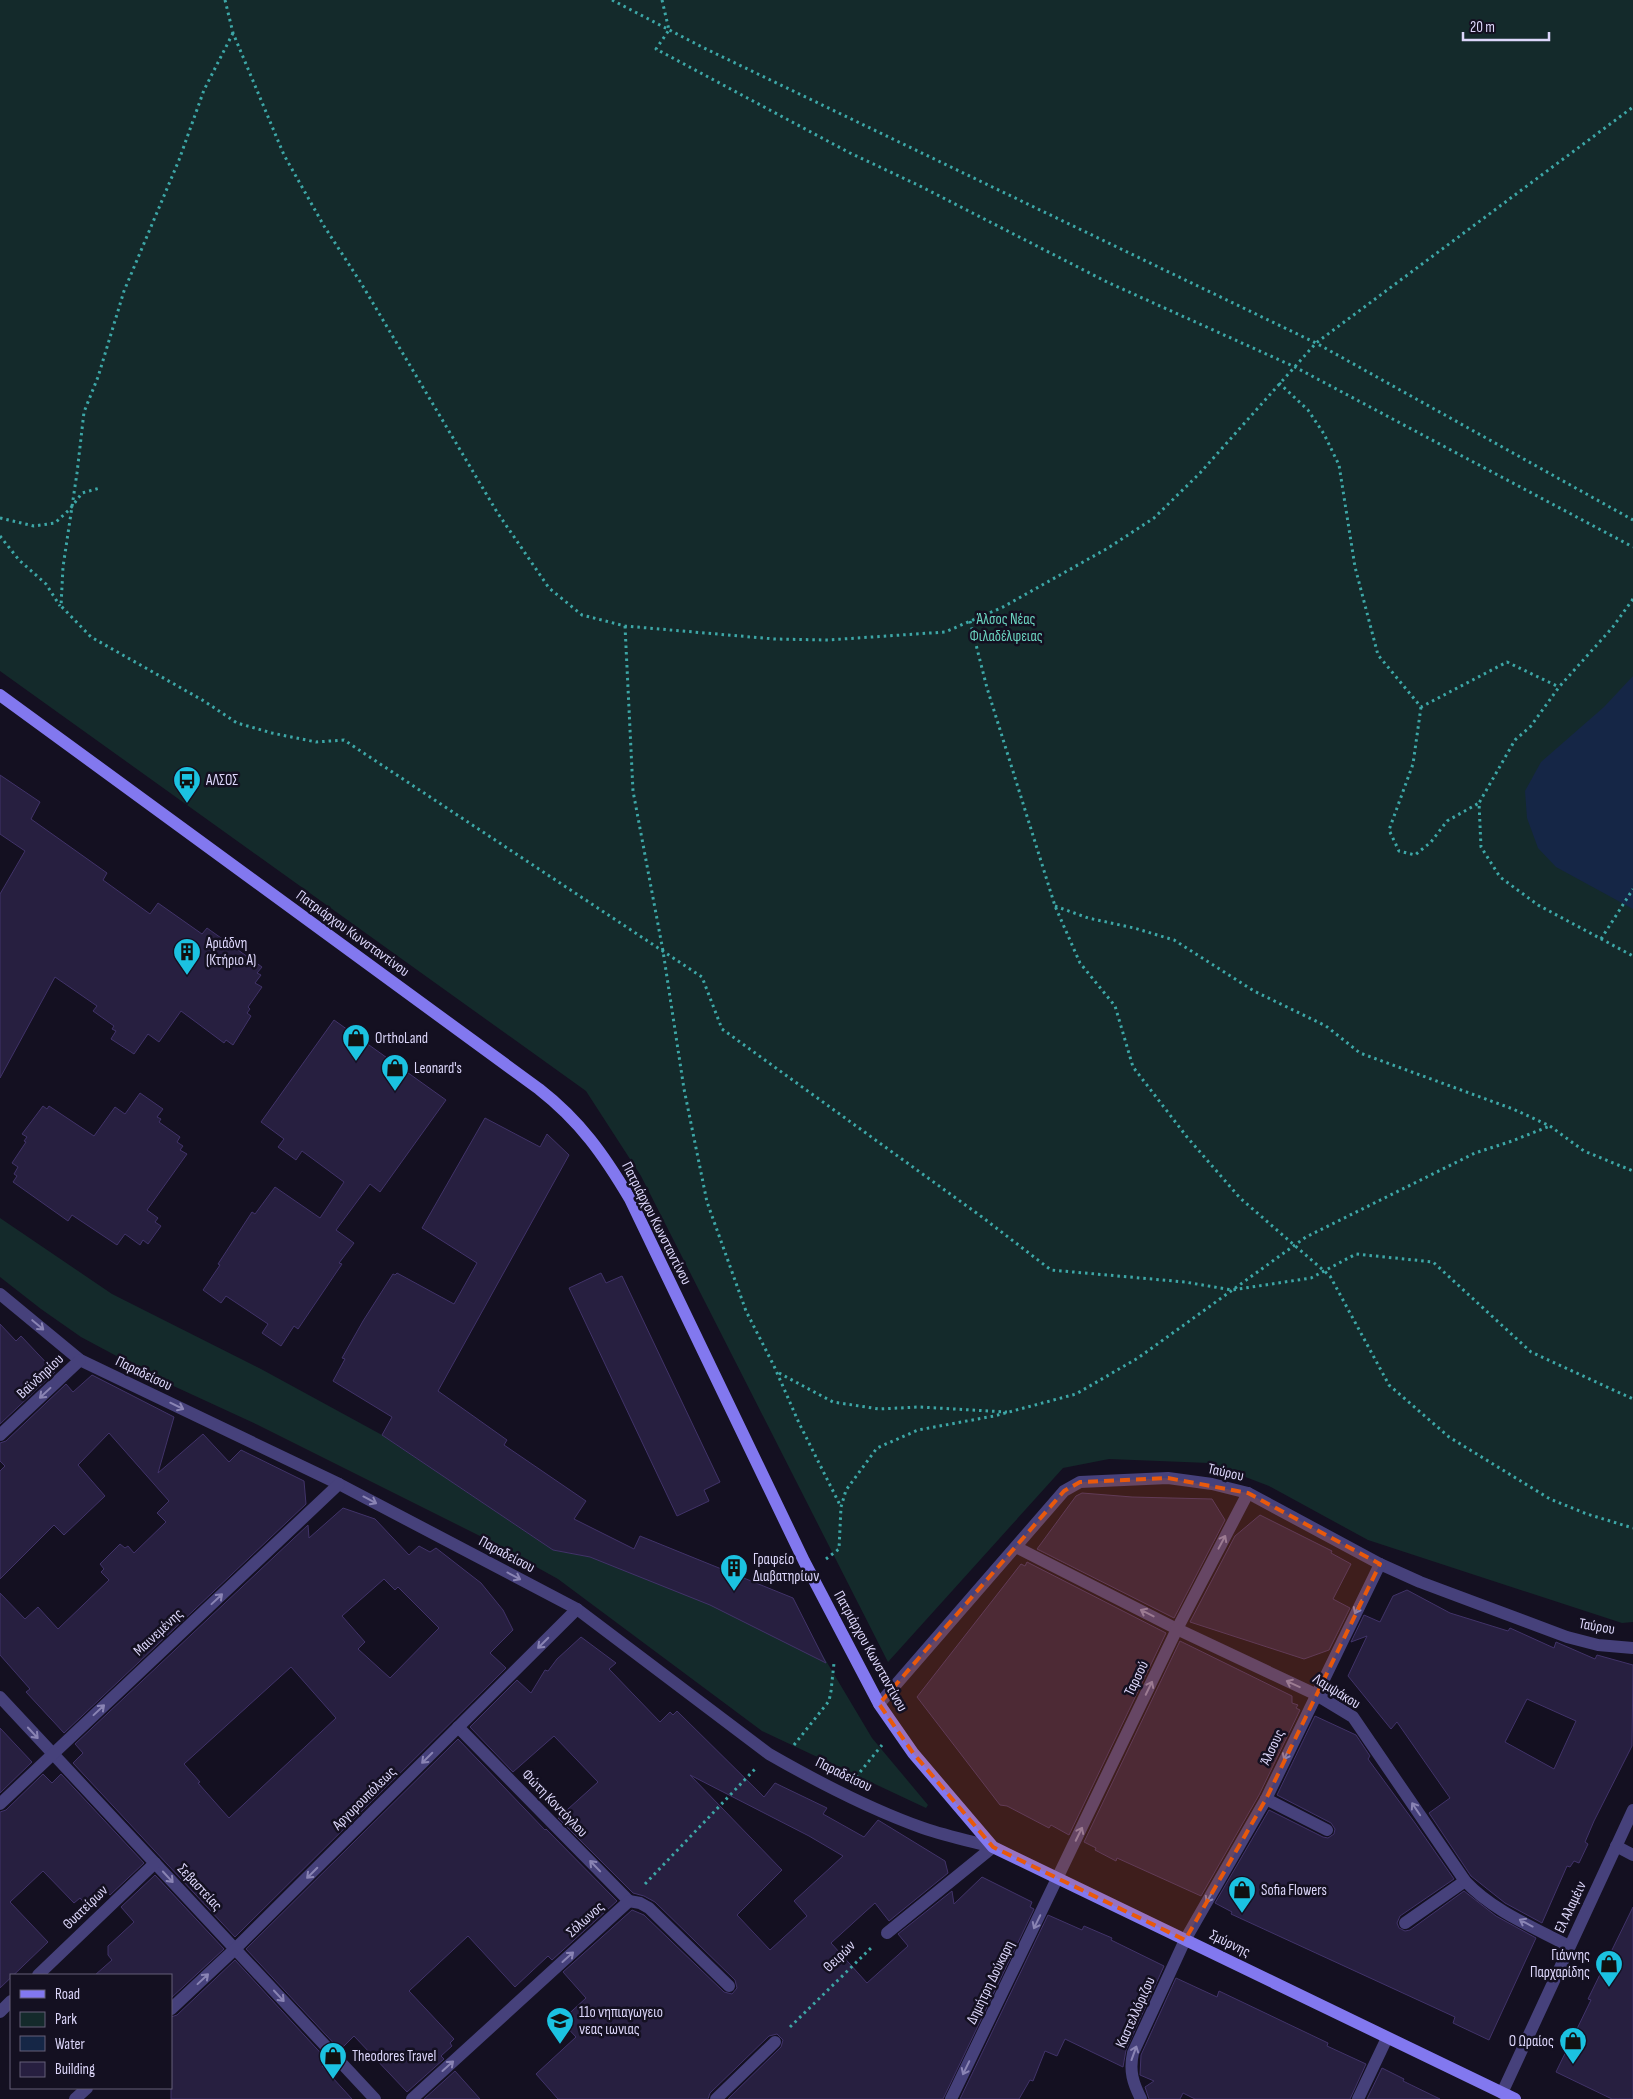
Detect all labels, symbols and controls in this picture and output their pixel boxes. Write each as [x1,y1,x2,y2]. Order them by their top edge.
scale bar [1463,10,1549,42]
text: 20 m [1470,18,1495,37]
park label: Άλσος Νέας Φιλαδέλφειας [969,610,1043,646]
bus stop icon: ΑΛΣΟΣ [172,765,202,804]
place label: ΑΛΣΟΣ [205,771,238,790]
street label: Πατριάρχου Κωνσταντίνου [292,886,413,981]
place label: Αριάδνη (Κτήριο Α) [205,934,256,970]
building icon: Αριάδνη (Κτήριο Α) [172,937,202,976]
shop icon: OrthoLand [341,1023,371,1062]
place label: OrthoLand [375,1029,428,1048]
shop icon: Leonard's [380,1053,410,1092]
place label: Leonard's [414,1059,462,1078]
street label: Πατριάρχου Κωνσταντίνου [617,1159,696,1288]
one-way arrow [31,1319,44,1330]
street label: Βαϊνδηρίου [13,1350,68,1403]
street label: Παραδείσου [112,1352,175,1395]
one-way arrow [38,1387,51,1399]
one-way arrow [169,1402,184,1412]
street label: Ταύρου [1206,1459,1246,1486]
one-way arrow [362,1496,377,1505]
street label: Παραδείσου [475,1532,538,1577]
one-way arrow [1217,1535,1227,1550]
place label: Γραφείο Διαβατηρίων [753,1550,819,1586]
building icon: Γραφείο Διαβατηρίων [719,1553,749,1592]
one-way arrow [506,1572,521,1581]
street label: Πατριάρχου Κωνσταντίνου [829,1587,912,1715]
one-way arrow [211,1593,224,1605]
one-way arrow [1353,1600,1363,1615]
street label: Μαινεμένης [130,1605,187,1660]
one-way arrow [1139,1608,1154,1618]
street label: Ταύρου [1577,1614,1617,1639]
one-way arrow [536,1637,549,1649]
street label: Ταρσού [1120,1658,1153,1699]
street label: Λαμψάκου [1309,1669,1364,1713]
one-way arrow [1286,1679,1301,1688]
one-way arrow [1144,1680,1154,1695]
one-way arrow [93,1704,105,1716]
street label: Άλσους [1256,1726,1289,1768]
one-way arrow [27,1727,39,1739]
one-way arrow [1282,1746,1292,1761]
one-way arrow [421,1752,433,1764]
street label: Παραδείσου [812,1753,875,1796]
street label: Αργυρουπόλεως [328,1762,400,1835]
street label: Φώτη Κοντόγλου [517,1765,592,1841]
one-way arrow [1411,1802,1421,1816]
one-way arrow [1075,1827,1084,1842]
street label: Σεβαστείας [173,1860,226,1915]
one-way arrow [589,1861,601,1873]
one-way arrow [306,1866,318,1879]
one-way arrow [162,1871,174,1884]
shop icon: Sofia Flowers [1227,1875,1257,1914]
street label: Ελ Αλαμέιν [1550,1878,1591,1936]
street label: Θυατείρων [59,1881,112,1934]
place label: Sofia Flowers [1261,1881,1327,1900]
one-way arrow [1205,1889,1215,1904]
street label: Σόλωνος [562,1897,608,1941]
one-way arrow [1032,1914,1041,1929]
one-way arrow [1520,1918,1534,1928]
street label: Σμύρνης [1206,1925,1253,1962]
street label: Θειρών [819,1936,860,1976]
street label: Δημήτρη Δούκαρη [962,1937,1019,2027]
place label: Γιάννης Παρχαρίδης [1530,1946,1590,1982]
shop icon: Γιάννης Παρχαρίδης [1594,1949,1624,1988]
one-way arrow [562,1951,575,1962]
one-way arrow [197,1973,210,1985]
legend [10,1974,172,2089]
street label: Καστελλόριζου [1111,1974,1160,2051]
text: Road [55,1985,80,2004]
one-way arrow [273,1990,285,2003]
place label: 11ο νηπιαγωγειο νεας ιωνιας [579,2003,663,2039]
school or university icon: 11ο νηπιαγωγειο νεας ιωνιας [545,2006,575,2045]
text: Park [55,2010,77,2029]
shop icon: Ο Ωραίος [1558,2026,1588,2065]
place label: Ο Ωραίος [1509,2032,1554,2051]
text: Water [55,2035,86,2054]
shop icon: Theodores Travel [318,2041,348,2080]
one-way arrow [1130,2046,1139,2061]
place label: Theodores Travel [352,2047,436,2066]
text: Building [55,2060,95,2079]
one-way arrow [442,2060,455,2072]
one-way arrow [961,2061,971,2076]

